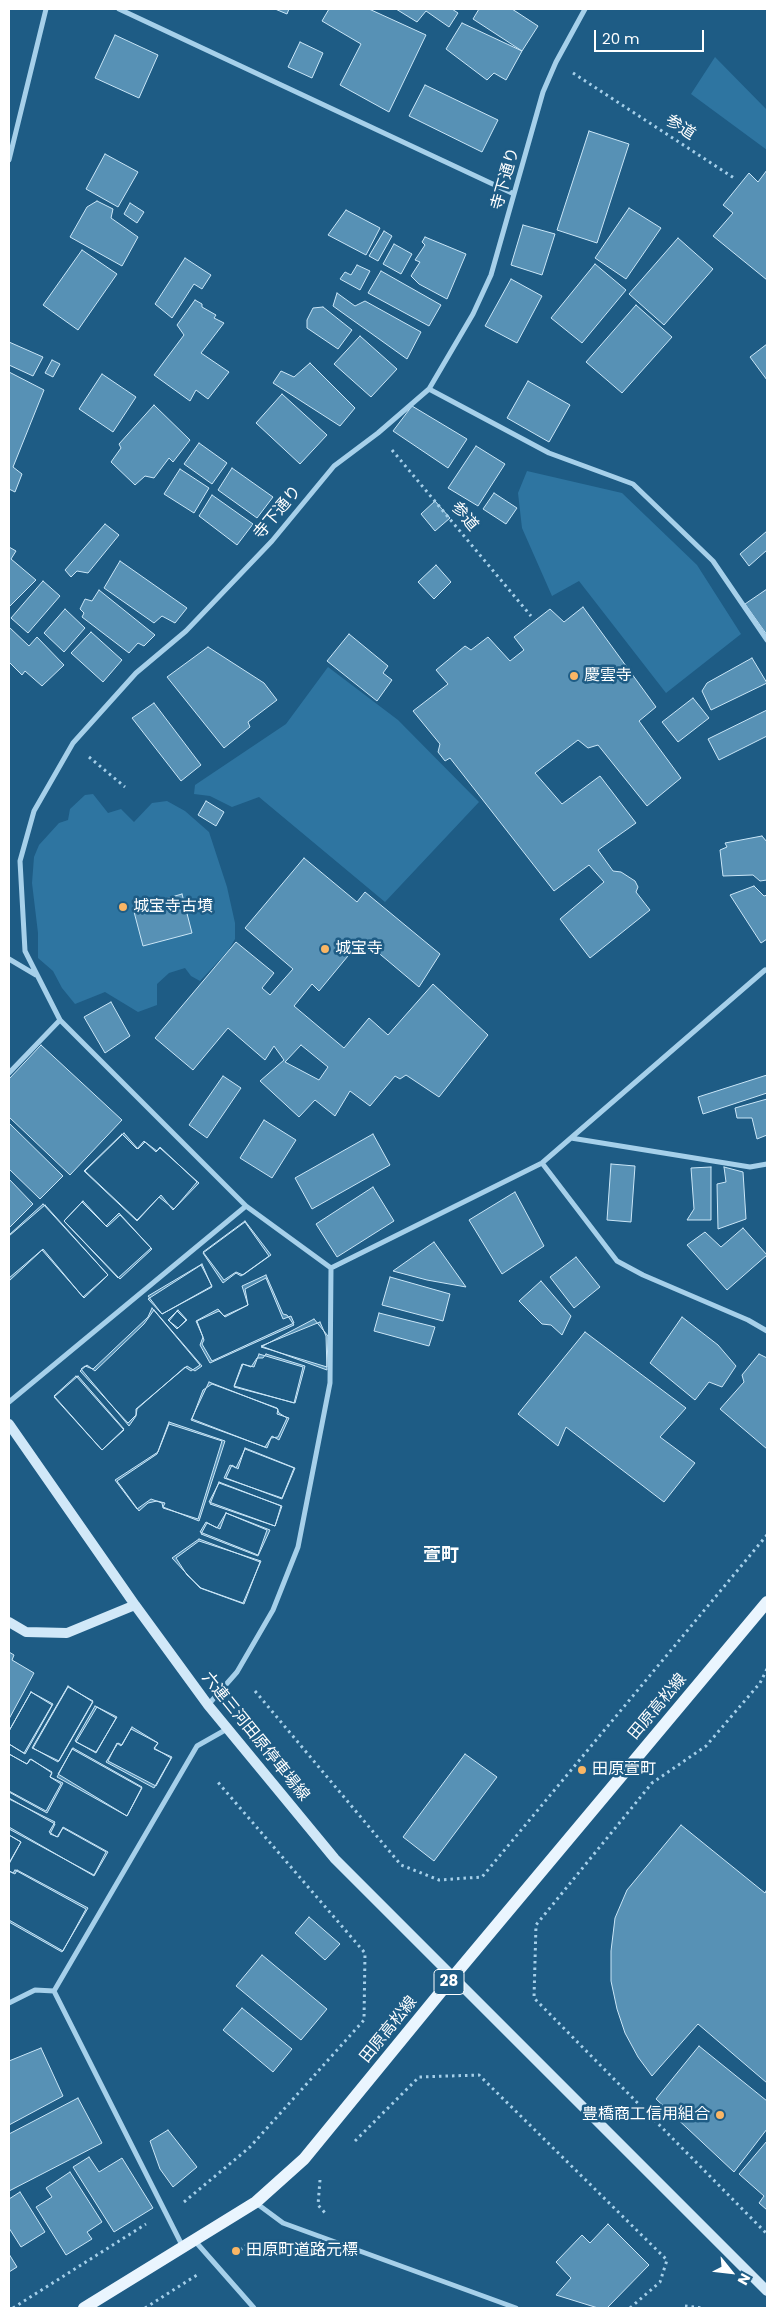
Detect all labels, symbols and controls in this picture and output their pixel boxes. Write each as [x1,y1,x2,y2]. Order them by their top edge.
scale bar [596,20,706,52]
text: 20 m [602,28,640,49]
street label: 参道 [661,111,699,145]
street label: 寺下通り [488,146,524,212]
street label: 寺下通り [250,482,306,544]
street label: 参道 [446,499,482,535]
place label: 慶雲寺 [584,666,632,686]
marker: 慶雲寺 [568,670,580,682]
place label: 城宝寺古墳 [133,897,213,917]
marker: 城宝寺古墳 [117,901,129,913]
place label: 城宝寺 [335,939,383,959]
marker: 城宝寺 [319,943,331,955]
district label: 萱町 [423,1545,459,1567]
street label: 六連三河田原停車場線 [197,1669,313,1805]
street label: 田原高松線 [625,1670,691,1744]
place label: 田原萱町 [592,1760,656,1780]
marker: 田原萱町 [576,1764,588,1776]
road number: 28 [434,1970,464,1994]
street label: 田原高松線 [356,1993,422,2067]
place label: 豊橋商工信用組合 [582,2105,710,2125]
marker: 豊橋商工信用組合 [714,2109,726,2121]
place label: 田原町道路元標 [246,2241,358,2261]
marker: 田原町道路元標 [230,2245,242,2257]
north arrow [706,2247,756,2297]
text: N [733,2270,755,2289]

